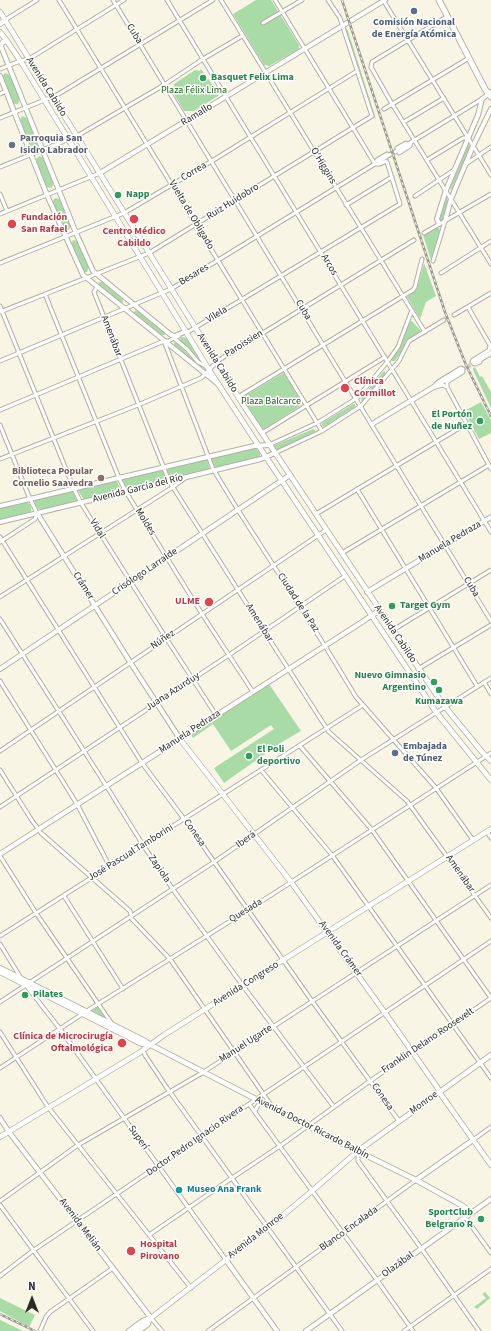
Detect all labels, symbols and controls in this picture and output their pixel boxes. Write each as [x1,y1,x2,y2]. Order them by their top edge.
marker: Comisión Nacional de Energía Atómica [409,6,419,16]
place label: Comisión Nacional de Energía Atómica [372,17,456,40]
street label: Cuba [123,22,145,46]
street label: Avenida Cabildo [23,55,69,119]
place label: Basquet Felix Lima [211,72,294,84]
marker: Basquet Felix Lima [198,73,208,83]
park label: Plaza Félix Lima [161,85,227,97]
street label: Ramallo [179,101,215,129]
place label: Parroquia San Isidro Labrador [20,133,88,156]
marker: Parroquia San Isidro Labrador [7,140,17,150]
street label: O'Higgins [307,146,339,186]
street label: Correa [179,160,209,184]
street label: Vuelta de Obligado [166,178,216,252]
street label: Ruiz Huidobro [205,181,261,223]
place label: Napp [126,189,149,201]
marker: Napp [113,190,123,200]
place label: Fundación San Rafael [21,212,67,236]
marker: Centro Médico Cabildo [128,213,140,225]
marker: Fundación San Rafael [6,218,18,230]
place label: Centro Médico Cabildo [102,226,166,250]
street label: Arcos [318,252,340,278]
street label: Besares [177,261,211,289]
street label: Cuba [292,298,314,322]
street label: Vilela [204,304,230,326]
street label: Amenábar [98,314,124,358]
street label: Paroissien [223,328,265,360]
street label: Avenida Cabildo [194,331,240,395]
place label: Clínica Cormillot [354,376,396,400]
marker: Clínica Cormillot [339,382,351,394]
park label: Plaza Balcarce [241,396,301,408]
place label: El Portón de Nuñez [431,409,472,432]
marker: El Portón de Nuñez [475,416,485,426]
place label: Biblioteca Popular Cornelio Saavedra [12,466,93,490]
street label: Avenida García del Río [92,472,184,506]
marker: Biblioteca Popular Cornelio Saavedra [96,473,106,483]
street label: Moldes [132,506,158,538]
street label: Vidal [86,517,108,541]
street label: Manuela Pedraza [416,519,484,565]
street label: Crisólogo Larralde [110,546,180,598]
street label: Crámer [70,570,96,602]
street label: Ciudad de la Paz [274,571,322,635]
street label: Cuba [460,575,482,599]
place label: ULME [175,596,200,608]
marker: ULME [203,596,215,608]
place label: Target Gym [400,600,450,612]
marker: Target Gym [387,601,397,611]
street label: Amenábar [242,602,276,644]
street label: Avenida Cabildo [371,603,419,665]
street label: Núñez [149,628,177,652]
street label: Juana Azurduy [144,670,202,714]
place label: Nuevo Gimnasio Argentino [354,670,426,694]
marker: Nuevo Gimnasio Argentino [429,677,439,687]
marker: Kumazawa [434,685,444,695]
place label: Kumazawa [415,696,463,708]
street label: Manuela Pedraza [157,708,223,756]
place label: Embajada de Túnez [403,741,447,764]
place label: El Poli deportivo [257,744,300,768]
marker: Embajada de Túnez [390,748,400,758]
marker: El Poli deportivo [244,751,254,761]
street label: Conesa [180,817,208,849]
street label: José Pascual Tamborini [86,822,176,884]
street label: Iberá [234,829,258,851]
street label: Zapiola [145,853,173,885]
street label: Amenábar [443,853,477,895]
street label: Quesada [227,896,265,926]
street label: Avenida Crámer [316,919,364,979]
street label: Avenida Congreso [211,959,281,1009]
place label: Pilates [33,989,63,1001]
marker: Pilates [20,990,30,1000]
street label: Franklin Delano Roosevelt [380,1006,476,1076]
street label: Manuel Ugarte [217,1022,275,1066]
place label: Clínica de Microcirugía Oftalmológica [13,1031,113,1054]
marker: Clínica de Microcirugía Oftalmológica [116,1037,128,1049]
street label: Conesa [368,1081,396,1113]
street label: Monroe [408,1089,440,1117]
street label: Avenida Doctor Ricardo Balbín [253,1094,371,1162]
street label: Doctor Pedro Ignacio Rivera [144,1103,246,1179]
street label: Superí [125,1123,151,1153]
place label: Museo Ana Frank [187,1184,261,1196]
marker: Museo Ana Frank [174,1185,184,1195]
street label: Avenida Melián [56,1196,104,1254]
street label: Blanco Encalada [318,1204,380,1254]
place label: SportClub Belgrano R [425,1207,473,1230]
street label: Avenida Monroe [226,1211,286,1261]
marker: SportClub Belgrano R [476,1214,486,1224]
place label: Hospital Pirovano [140,1239,180,1262]
marker: Hospital Pirovano [125,1245,137,1257]
street label: Olazábal [380,1249,416,1281]
north arrow [12,1279,52,1319]
text: N [28,1279,36,1294]

